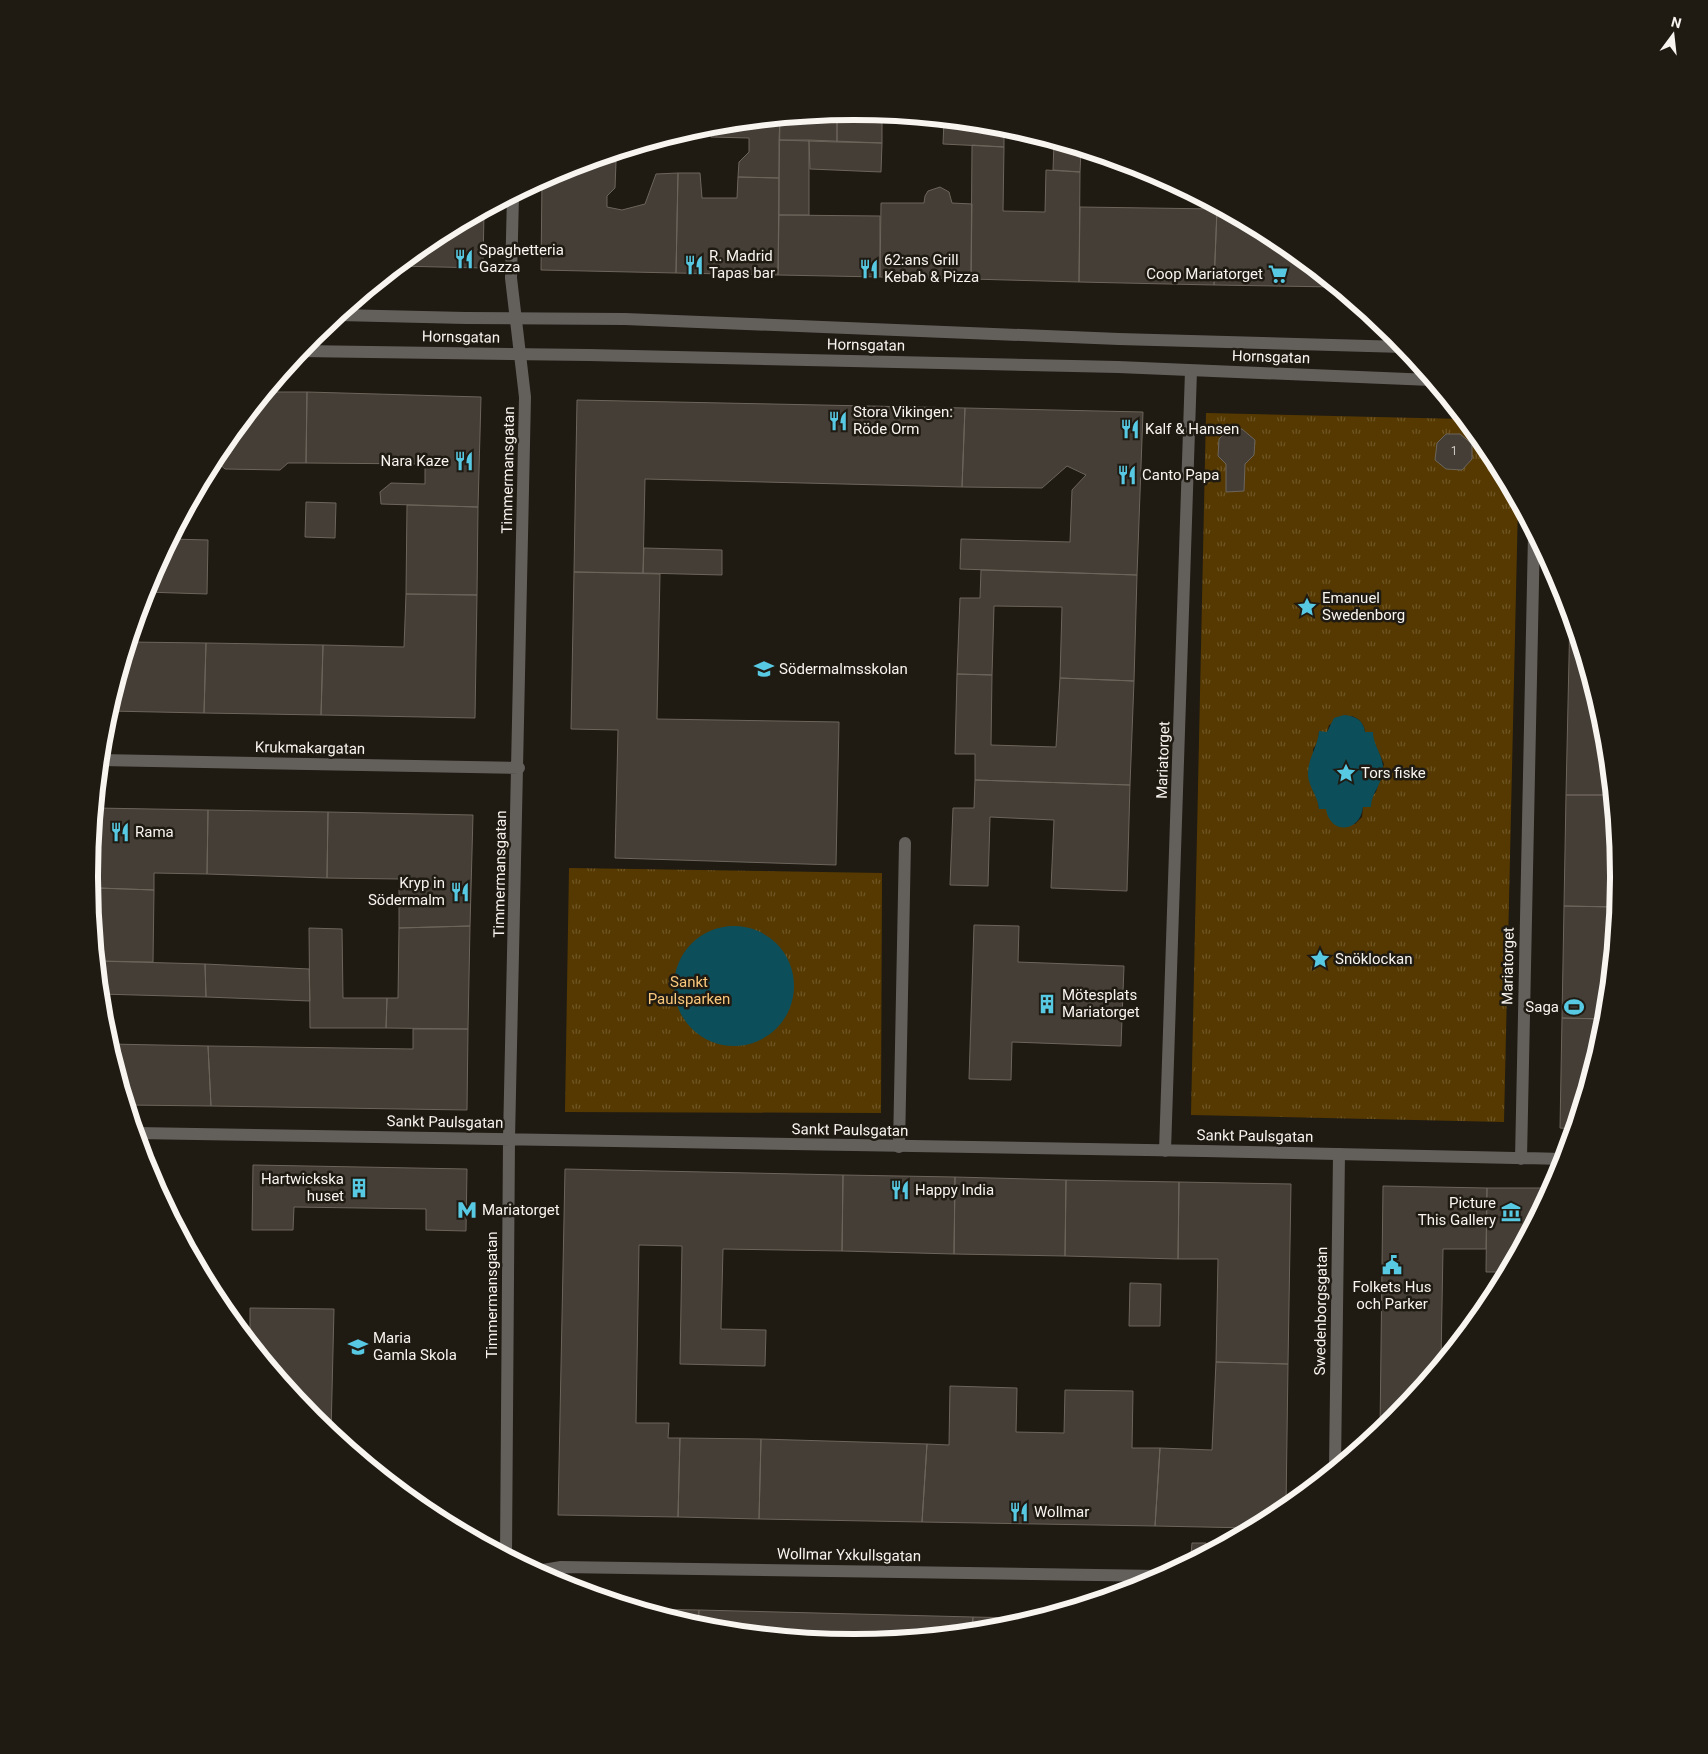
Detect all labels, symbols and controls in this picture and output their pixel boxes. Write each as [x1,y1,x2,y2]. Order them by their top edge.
north arrow [1648,10,1698,60]
text: N [1670,13,1683,31]
place label: Spaghetteria Gazza [479,241,564,276]
place label: R. Madrid Tapas bar [709,247,775,282]
restaurant icon: Spaghetteria Gazza [453,248,475,270]
place label: 62:ans Grill Kebab & Pizza [884,251,979,286]
restaurant icon: R. Madrid Tapas bar [683,254,705,276]
restaurant icon: 62:ans Grill Kebab & Pizza [858,258,880,280]
supermarket icon: Coop Mariatorget [1267,263,1289,285]
place label: Coop Mariatorget [1146,265,1263,283]
street label: Hornsgatan [422,327,500,347]
street label: Hornsgatan [827,335,905,355]
street label: Hornsgatan [1232,347,1310,367]
place label: Stora Vikingen: Röde Orm [853,403,953,438]
street label: Timmermansgatan [498,406,518,534]
restaurant icon: Stora Vikingen: Röde Orm [827,410,849,432]
restaurant icon: Kalf & Hansen [1119,418,1141,440]
place label: Kalf & Hansen [1145,420,1239,438]
house number: 1 [1451,444,1457,458]
restaurant icon: Nara Kaze [453,450,475,472]
place label: Nara Kaze [381,452,449,470]
restaurant icon: Canto Papa [1116,464,1138,486]
place label: Canto Papa [1142,466,1219,484]
place label: Emanuel Swedenborg [1322,589,1405,624]
place icon: Emanuel Swedenborg [1296,596,1318,618]
school or university icon: Södermalmsskolan [753,658,775,680]
place label: Södermalmsskolan [779,660,908,678]
street label: Mariatorget [1153,721,1173,799]
street label: Krukmakargatan [255,738,365,758]
place icon: Tors fiske [1335,762,1357,784]
place label: Tors fiske [1361,764,1426,782]
street label: Timmermansgatan [490,810,510,938]
restaurant icon: Rama [109,821,131,843]
place label: Rama [135,823,174,841]
place label: Kryp in Södermalm [368,874,445,909]
restaurant icon: Kryp in Södermalm [449,881,471,903]
street label: Mariatorget [1498,927,1518,1005]
place icon: Snöklockan [1309,948,1331,970]
place label: Snöklockan [1335,950,1412,968]
park label: Sankt Paulsparken [648,973,730,1008]
place label: Mötesplats Mariatorget [1062,986,1140,1021]
building icon: Mötesplats Mariatorget [1036,993,1058,1015]
sports icon: Saga [1563,996,1585,1018]
place label: Saga [1525,998,1559,1016]
street label: Sankt Paulsgatan [386,1112,504,1132]
street label: Sankt Paulsgatan [791,1120,909,1140]
street label: Sankt Paulsgatan [1196,1126,1314,1146]
place label: Hartwickska huset [261,1170,344,1205]
building icon: Hartwickska huset [348,1177,370,1199]
restaurant icon: Happy India [889,1179,911,1201]
place label: Happy India [915,1181,994,1199]
place label: Picture This Gallery [1418,1194,1496,1229]
metro station icon: Mariatorget [456,1199,478,1221]
place label: Mariatorget [482,1201,560,1219]
museum icon: Picture This Gallery [1500,1201,1522,1223]
street label: Timmermansgatan [483,1231,501,1359]
street label: Swedenborgsgatan [1311,1246,1331,1376]
public building icon: Folkets Hus och Parker [1381,1254,1403,1276]
place label: Folkets Hus och Parker [1353,1278,1431,1313]
place label: Maria Gamla Skola [373,1329,457,1364]
school or university icon: Maria Gamla Skola [347,1336,369,1358]
restaurant icon: Wollmar [1008,1501,1030,1523]
place label: Wollmar [1034,1503,1089,1521]
street label: Wollmar Yxkullsgatan [777,1545,921,1565]

